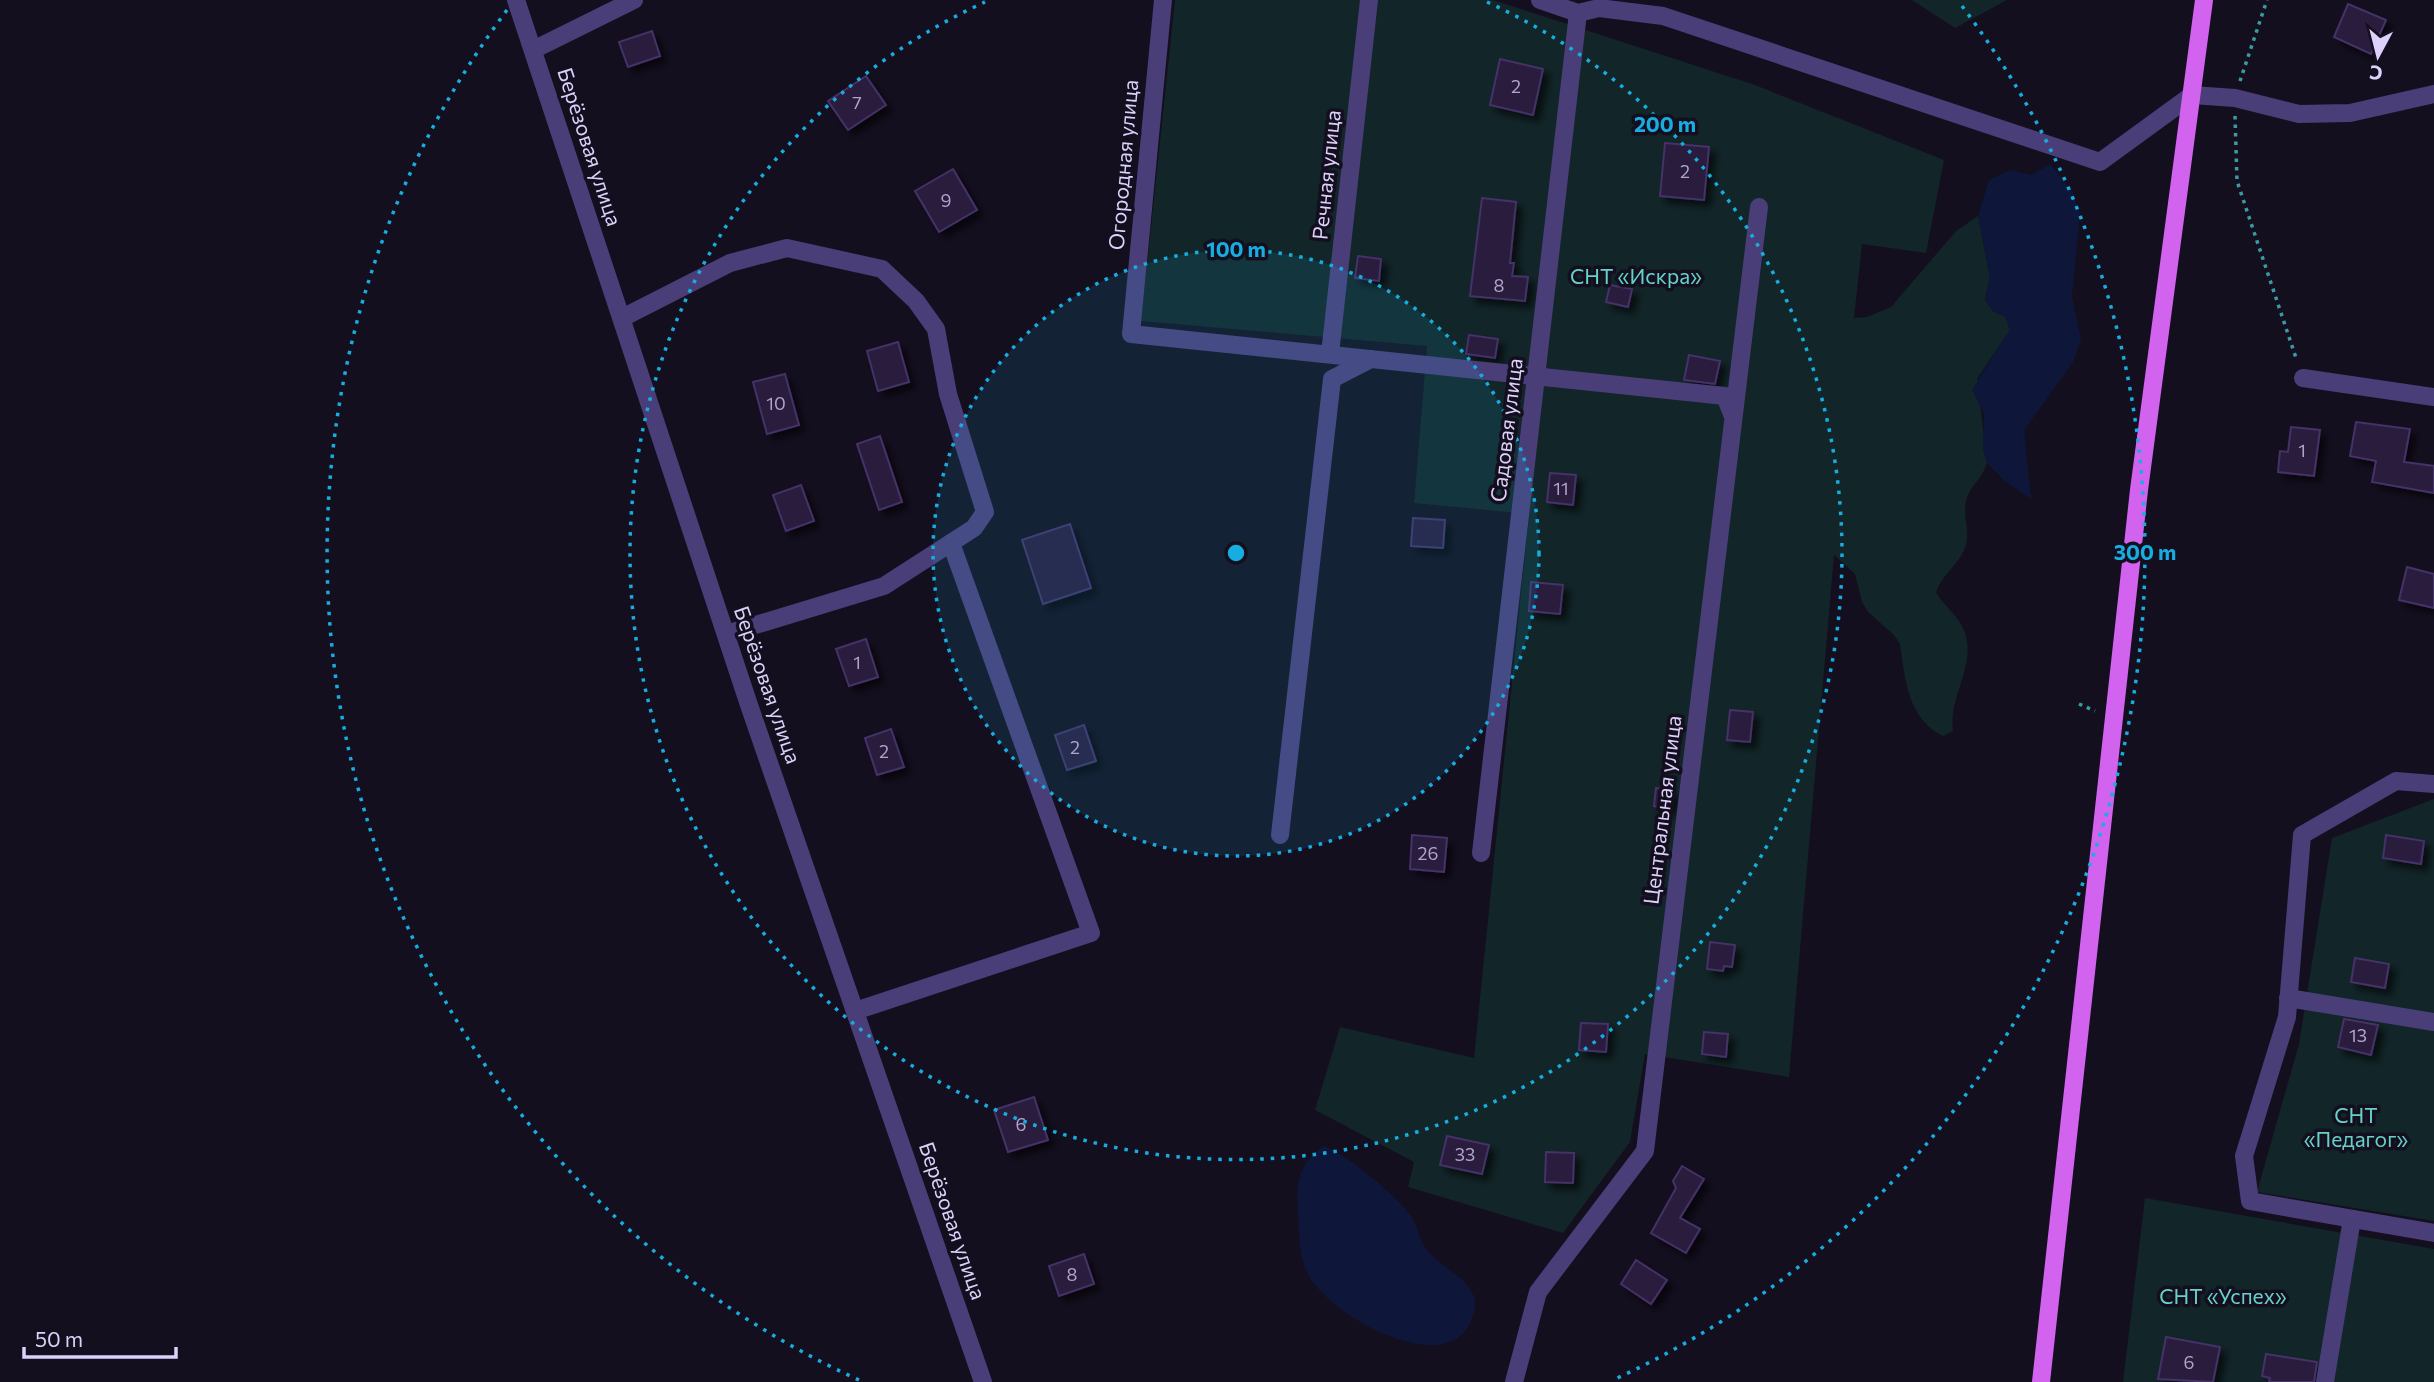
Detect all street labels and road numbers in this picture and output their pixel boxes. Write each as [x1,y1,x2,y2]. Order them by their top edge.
street label: Берёзовая улица [553,64,628,229]
street label: Огородная улица [1103,79,1142,251]
street label: Речная улица [1306,109,1345,241]
street label: Садовая улица [1484,357,1527,503]
street label: Берёзовая улица [730,603,807,767]
street label: Центральная улица [1638,714,1686,906]
street label: Берёзовая улица [915,1139,992,1303]

